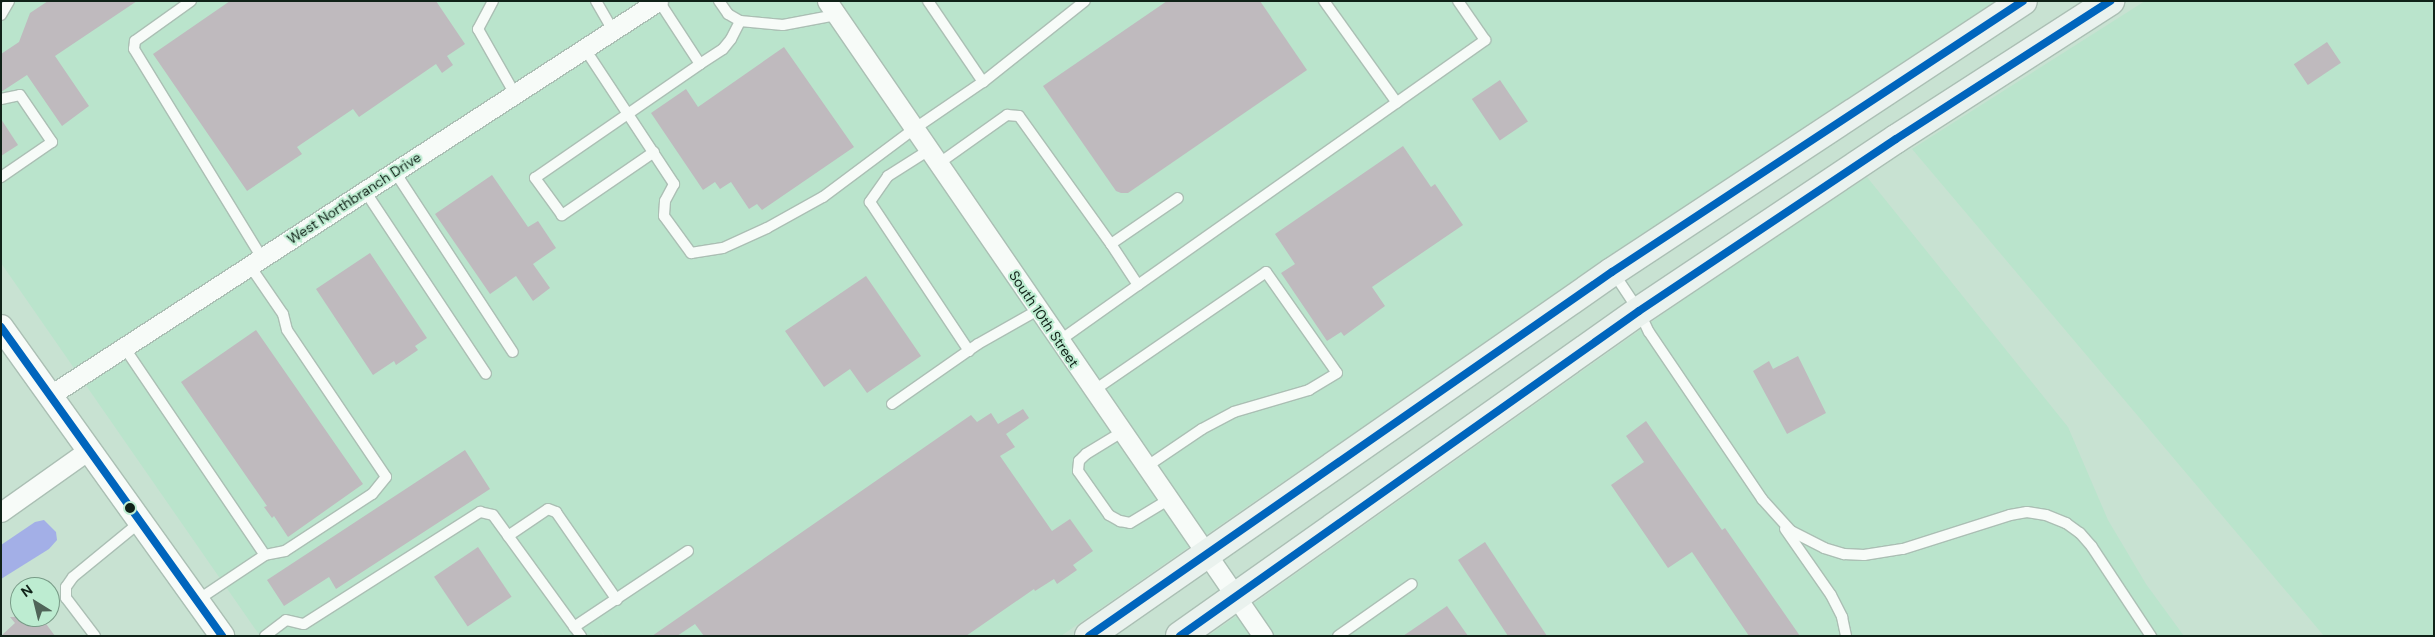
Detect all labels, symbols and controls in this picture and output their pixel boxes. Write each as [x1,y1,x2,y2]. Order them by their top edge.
street label: West Northbranch Drive [284,148,424,248]
street label: South 10th Street [1006,268,1082,370]
unlabelled marker [125,503,135,513]
north arrow [10,577,60,627]
text: N [17,580,36,601]

